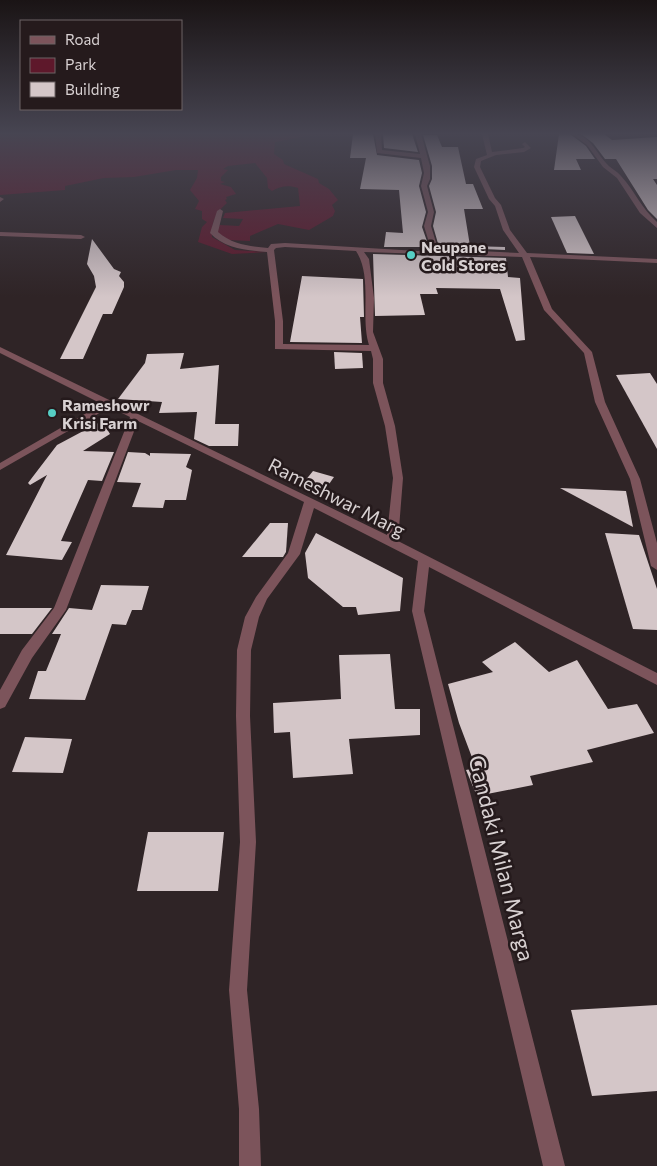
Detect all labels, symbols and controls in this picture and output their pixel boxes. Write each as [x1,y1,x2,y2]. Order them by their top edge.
legend [20,20,182,110]
text: Road [65,30,100,48]
text: Park [65,55,96,73]
text: Building [65,80,120,98]
place label: Neupane Cold Stores [421,237,506,274]
marker: Neupane Cold Stores [405,249,417,261]
place label: Rameshowr Krisi Farm [62,395,150,432]
marker: Rameshowr Krisi Farm [46,407,58,419]
street label: Rameshwar Marg [265,453,409,541]
street label: Gandaki Milan Marga [463,752,541,964]

